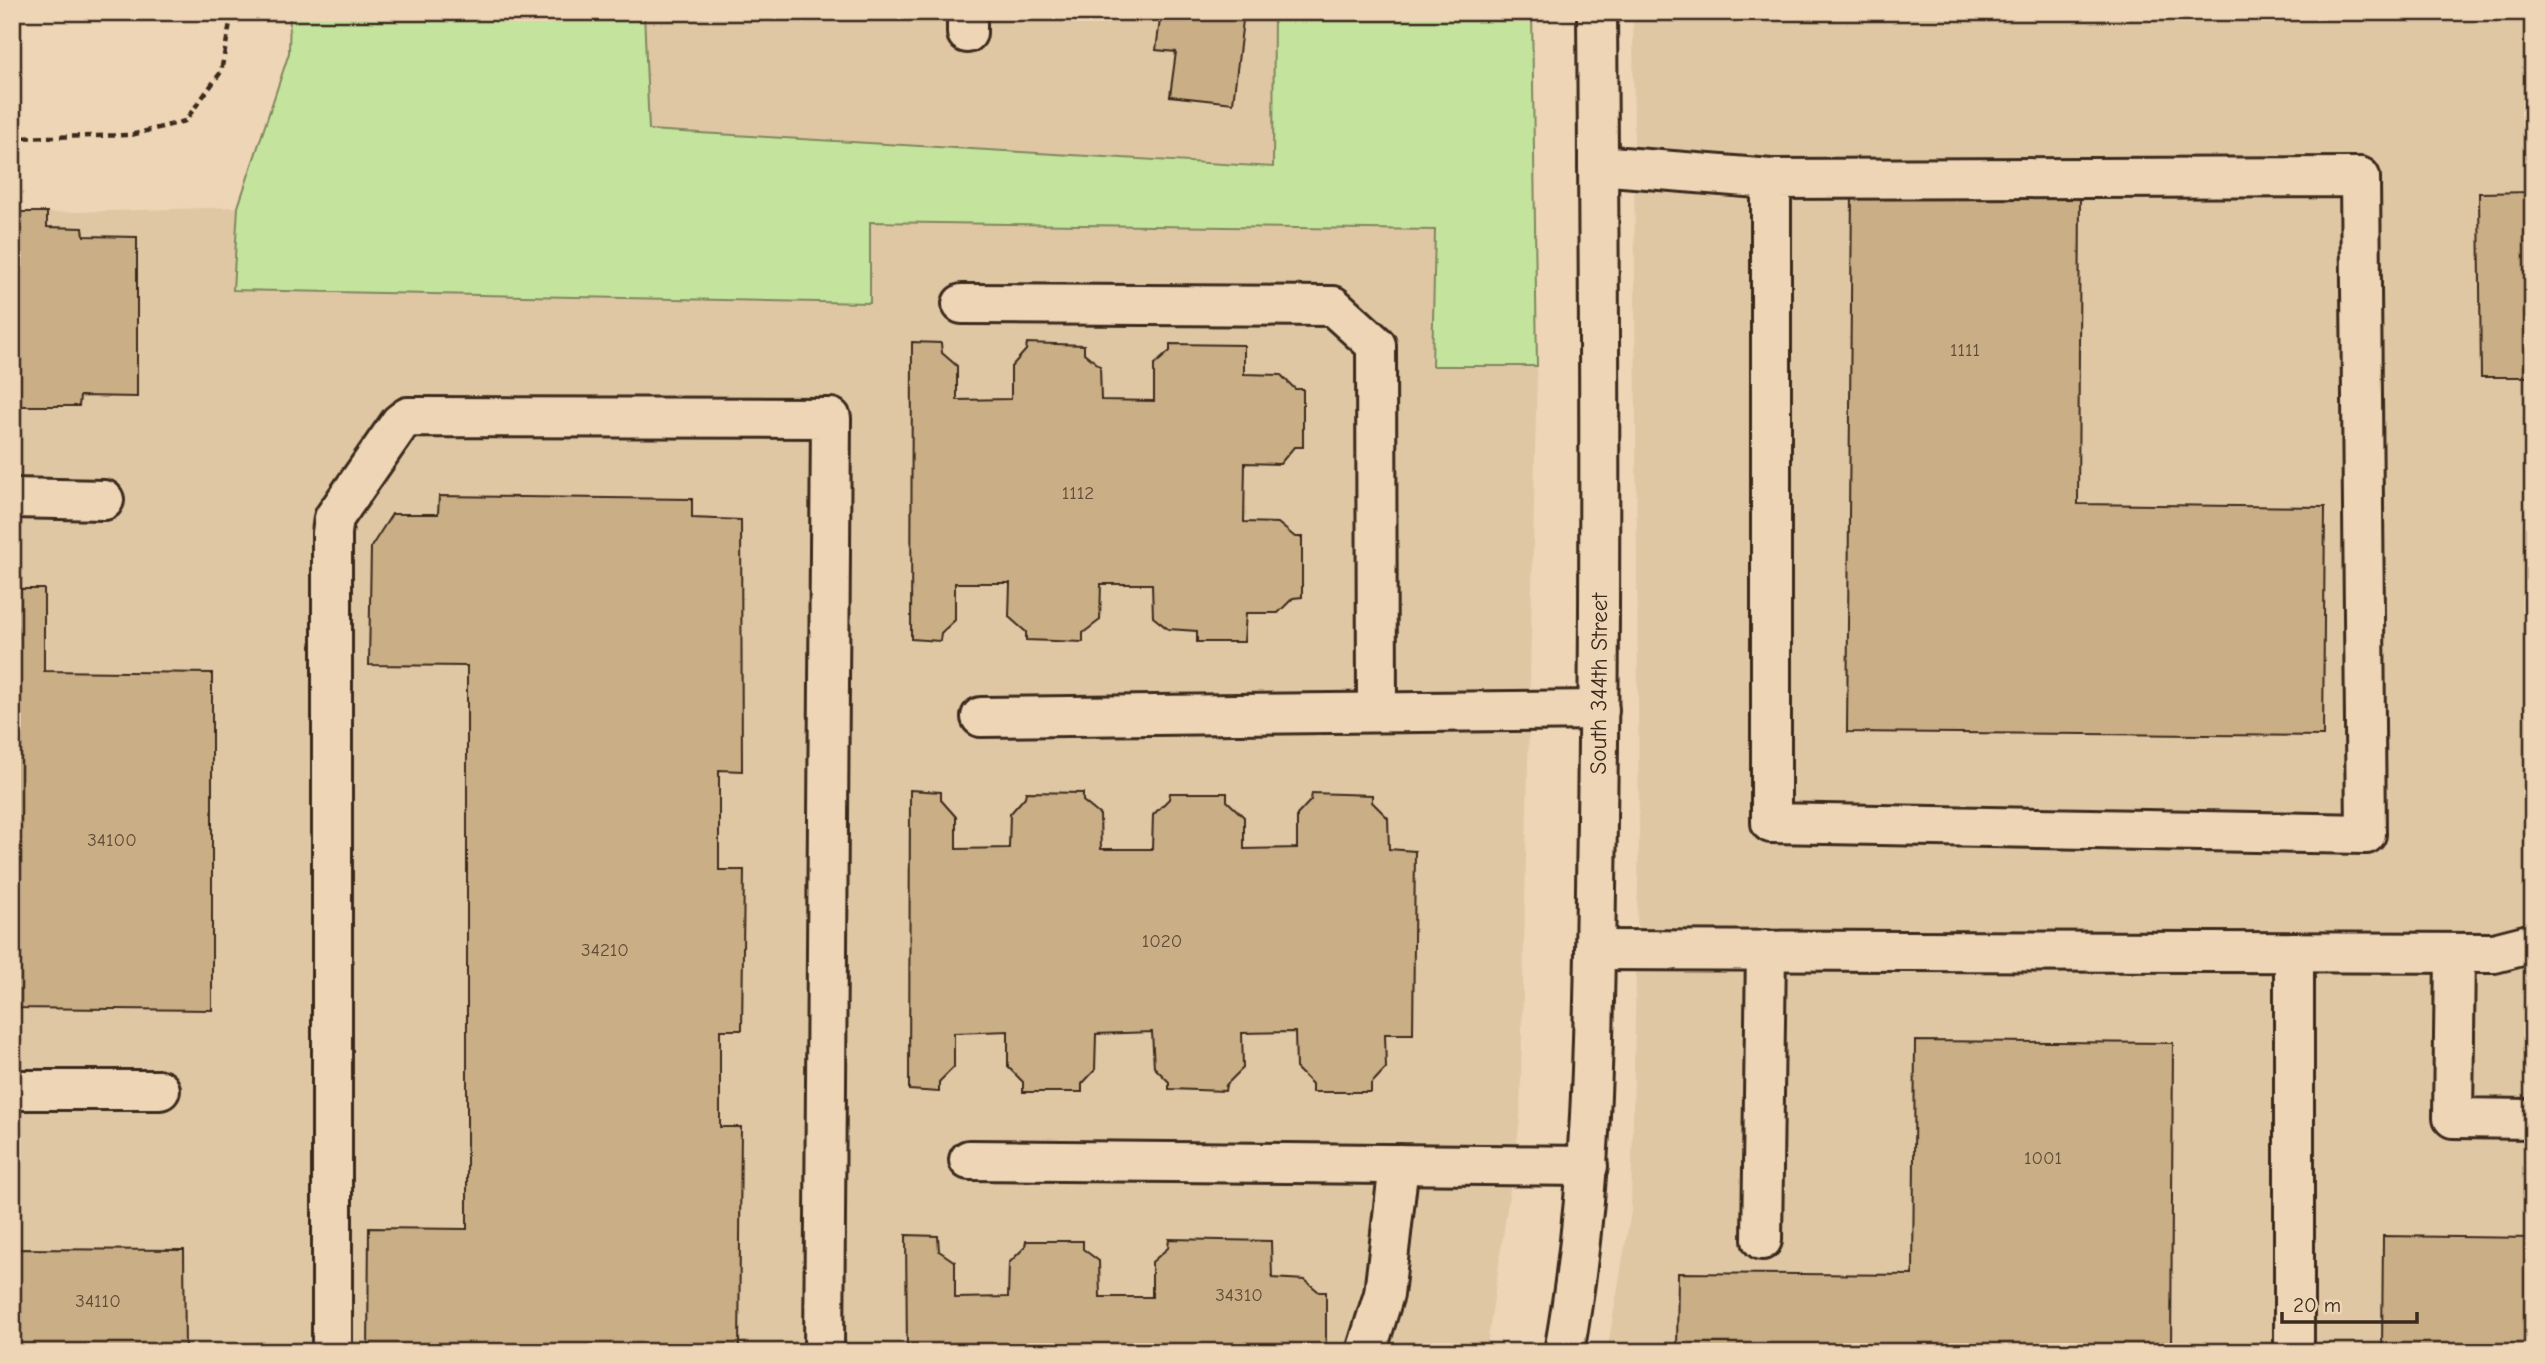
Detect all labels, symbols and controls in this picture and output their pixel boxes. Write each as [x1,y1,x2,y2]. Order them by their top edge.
house number: 1111 [1950,339,1980,361]
house number: 1112 [1062,482,1094,504]
street label: South 344th Street [1584,592,1613,775]
house number: 34100 [87,829,137,851]
house number: 1020 [1142,930,1182,952]
house number: 34210 [581,939,629,961]
house number: 1001 [2024,1147,2062,1169]
scale bar [2282,1280,2417,1324]
house number: 34310 [1215,1284,1263,1306]
house number: 34110 [75,1290,121,1312]
text: 20 m [2293,1293,2341,1317]

